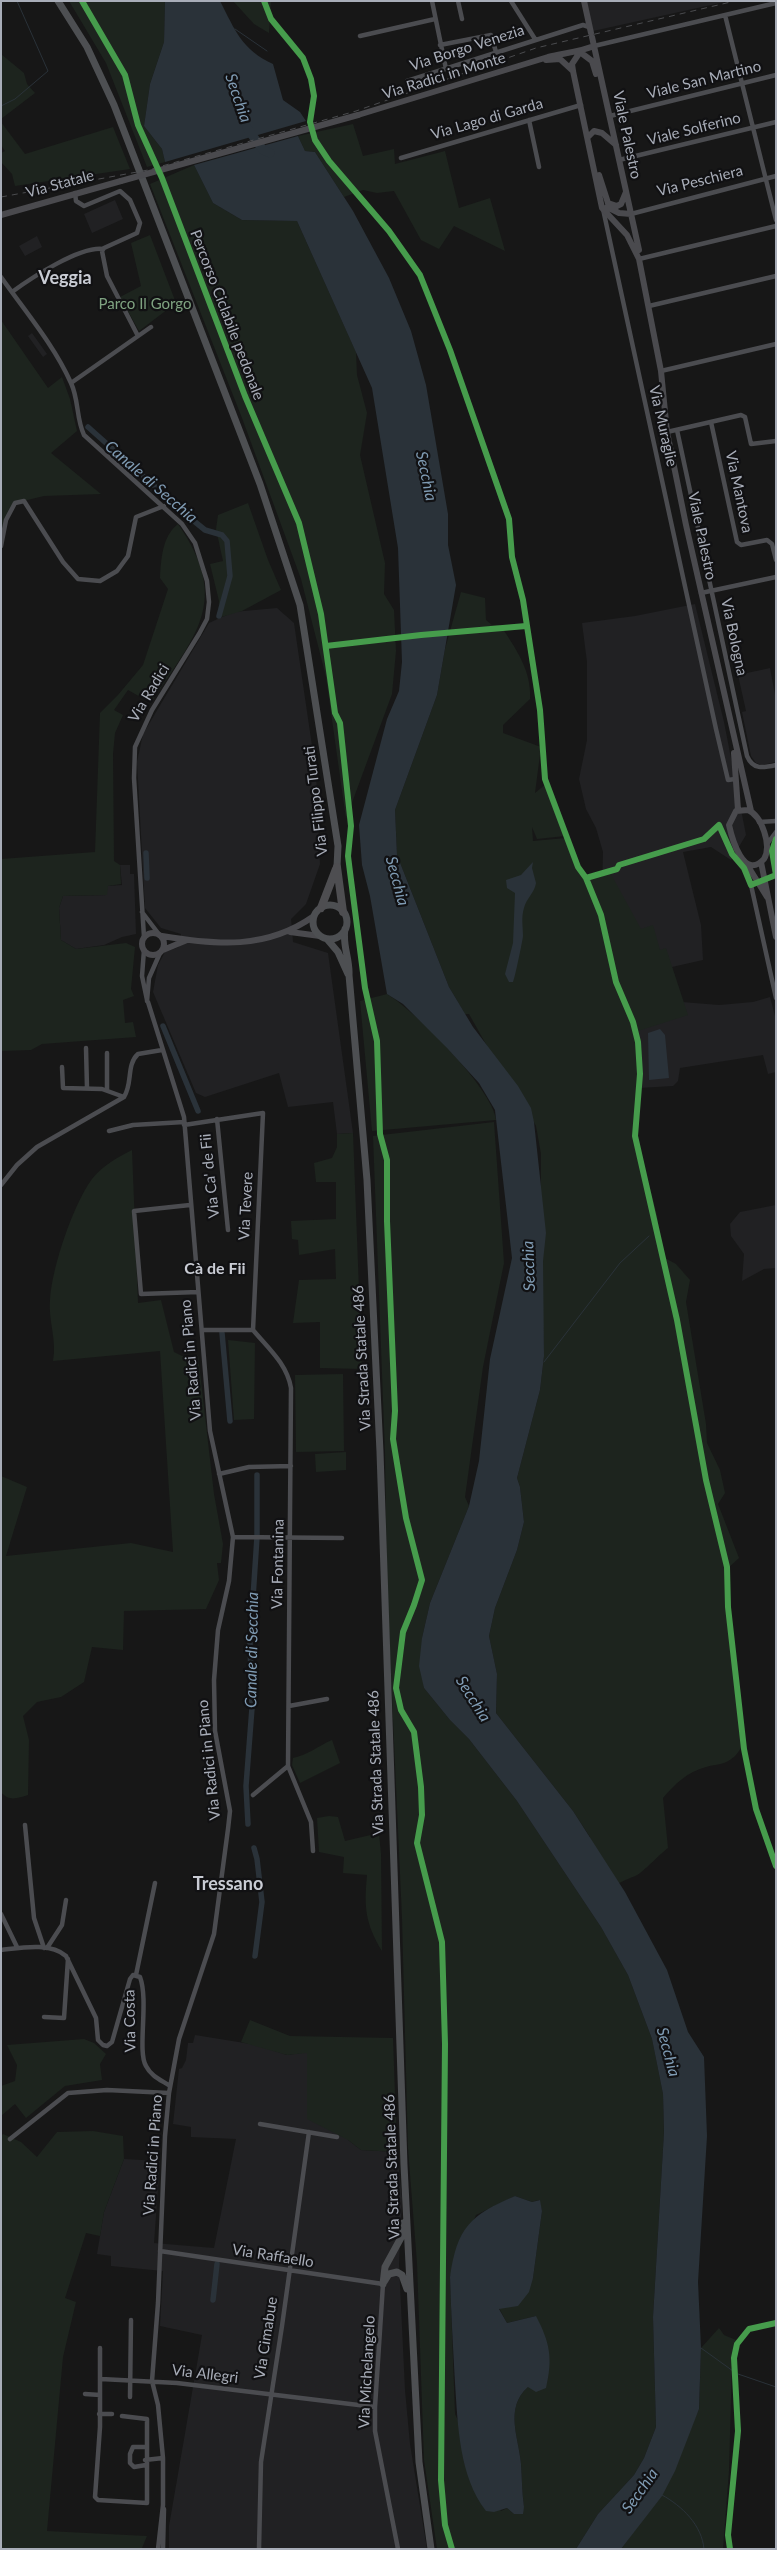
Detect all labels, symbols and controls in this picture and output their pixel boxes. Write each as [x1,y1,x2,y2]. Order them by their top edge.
street label: Via Borgo Venezia [407,21,527,75]
street label: Via Radici in Monte [380,49,508,103]
street label: Viale San Martino [645,57,763,103]
water label: Secchia [221,71,255,125]
street label: Viale Palestro [609,89,645,181]
street label: Via Lago di Garda [429,94,545,144]
street label: Viale Solferino [645,109,743,149]
street label: Via Peschiera [655,162,745,200]
street label: Via Statale [24,166,96,202]
street label: Percorso Ciclabile pedonale [186,227,268,403]
district label: Veggia [38,267,92,289]
park label: Parco Il Gorgo [98,295,192,313]
street label: Via Muraglie [645,384,681,468]
water label: Canale di Secchia [101,437,201,527]
water label: Secchia [411,449,441,503]
street label: Via Mantova [722,449,756,535]
street label: Viale Palestro [684,490,720,582]
street label: Via Bologna [717,597,751,677]
street label: Via Radici [125,661,173,725]
street label: Via Filippo Turati [300,745,332,857]
water label: Secchia [381,854,413,908]
street label: Via Ca' de Fii [197,1133,223,1219]
street label: Via Tevere [235,1171,257,1241]
water label: Secchia [519,1240,539,1292]
district label: Cà de Fii [184,1259,246,1279]
street label: Via Strada Statale 486 [349,1285,375,1431]
street label: Via Radici in Piano [177,1299,205,1421]
street label: Via Fontanina [268,1519,288,1609]
water label: Canale di Secchia [241,1592,263,1708]
water label: Secchia [451,1673,495,1725]
street label: Via Strada Statale 486 [364,1690,388,1836]
street label: Via Radici in Piano [194,1699,224,1821]
district label: Tressano [193,1873,263,1895]
street label: Via Costa [120,1989,140,2053]
water label: Secchia [652,2025,684,2079]
street label: Via Radici in Piano [140,2094,166,2216]
street label: Via Strada Statale 486 [380,2094,404,2240]
street label: Via Raffaello [231,2241,315,2271]
street label: Via Cimabue [251,2296,281,2380]
street label: Via Michelangelo [355,2315,379,2429]
street label: Via Allegri [171,2361,239,2387]
water label: Secchia [618,2465,662,2517]

